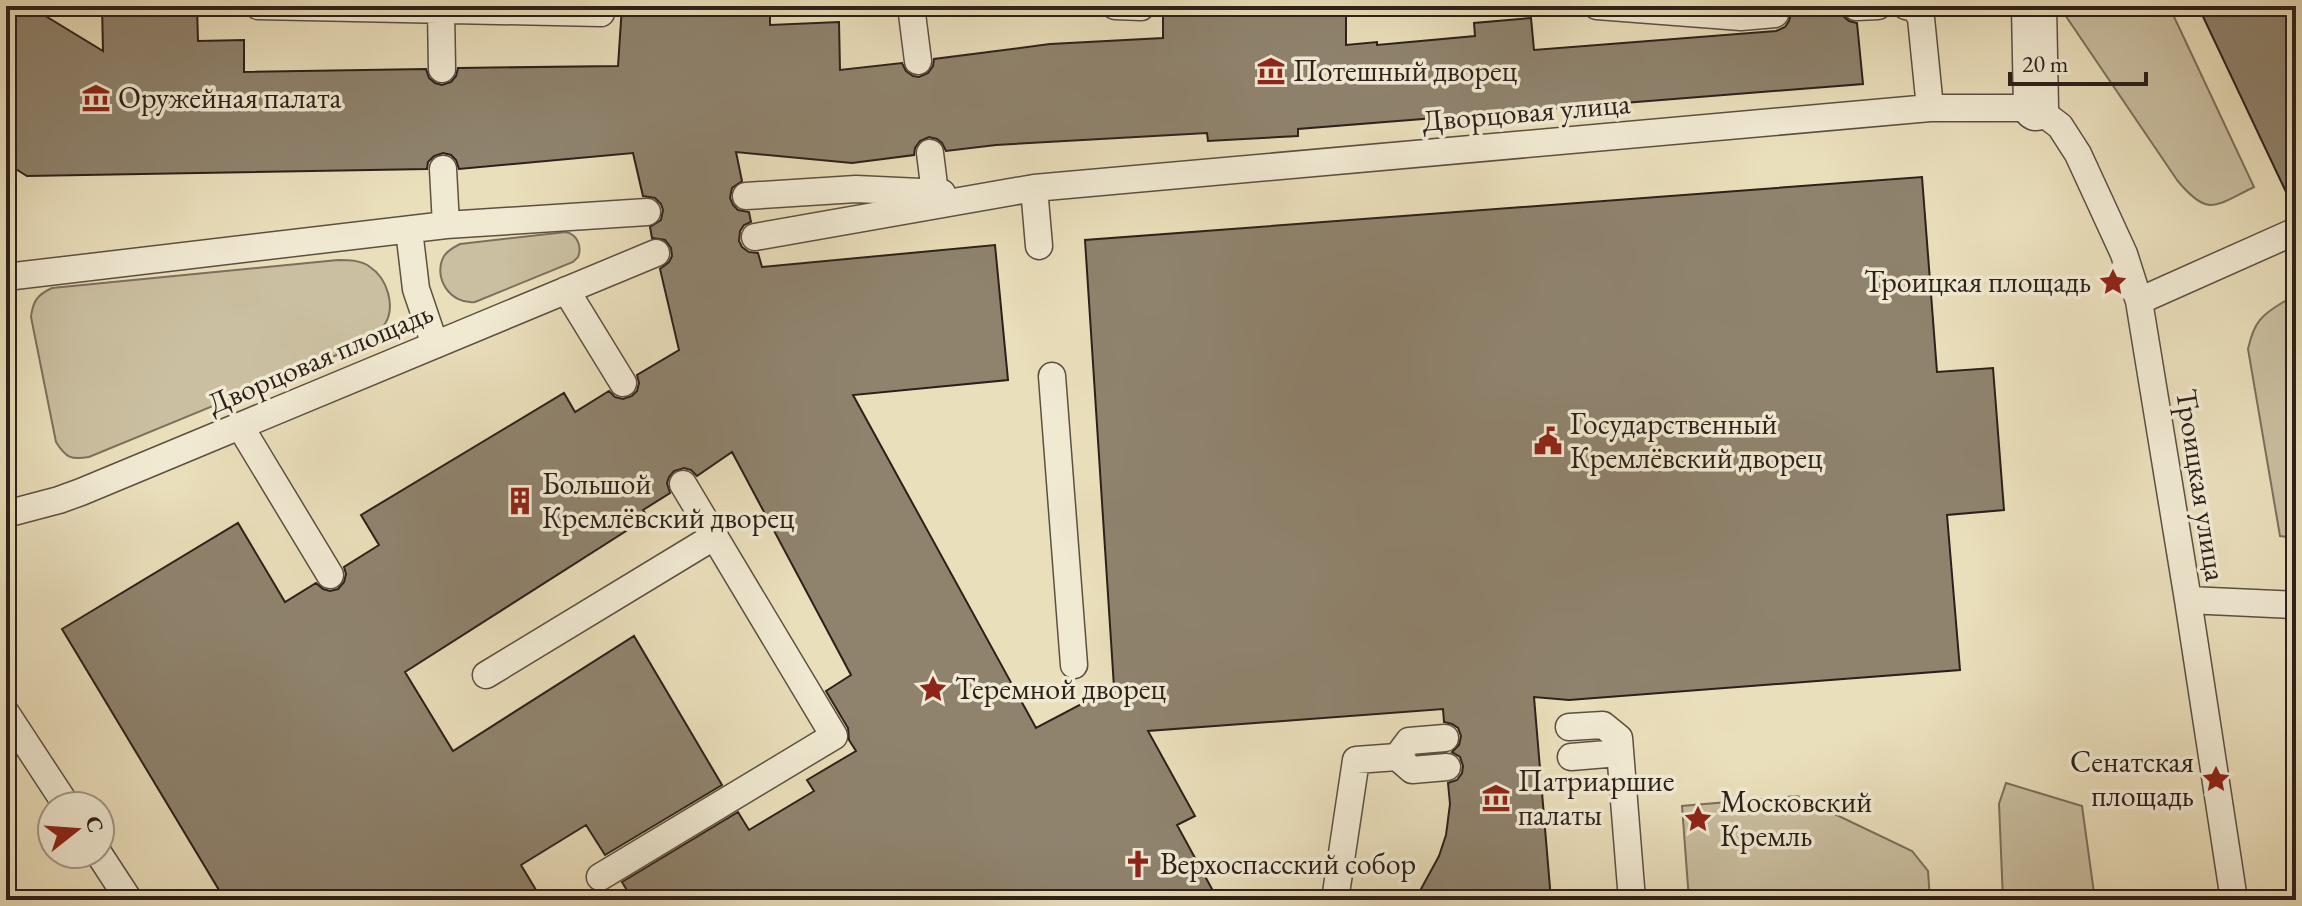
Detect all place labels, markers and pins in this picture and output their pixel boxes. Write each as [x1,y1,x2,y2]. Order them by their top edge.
place label: Потешный дворец [1293,51,1518,90]
museum icon: Потешный дворец [1256,56,1286,86]
place label: Оружейная палата [118,78,342,117]
museum icon: Оружейная палата [81,83,111,113]
place label: Троицкая площадь [1864,262,2091,301]
place icon: Троицкая площадь [2098,267,2128,297]
place label: Государственный Кремлёвский дворец [1570,404,1823,477]
public building icon: Государственный Кремлёвский дворец [1533,426,1563,456]
place label: Большой Кремлёвский дворец [542,464,795,537]
building icon: Большой Кремлёвский дворец [505,486,535,516]
place label: Теремной дворец [955,669,1166,708]
place icon: Теремной дворец [918,674,948,704]
place label: Сенатская площадь [2070,742,2194,815]
place label: Патриаршие палаты [1518,761,1674,834]
place icon: Сенатская площадь [2201,764,2231,794]
place label: Московский Кремль [1720,782,1872,855]
museum icon: Патриаршие палаты [1481,783,1511,813]
place icon: Московский Кремль [1683,804,1713,834]
place label: Верхоспасский собор [1160,844,1416,883]
church icon: Верхоспасский собор [1123,849,1153,879]

